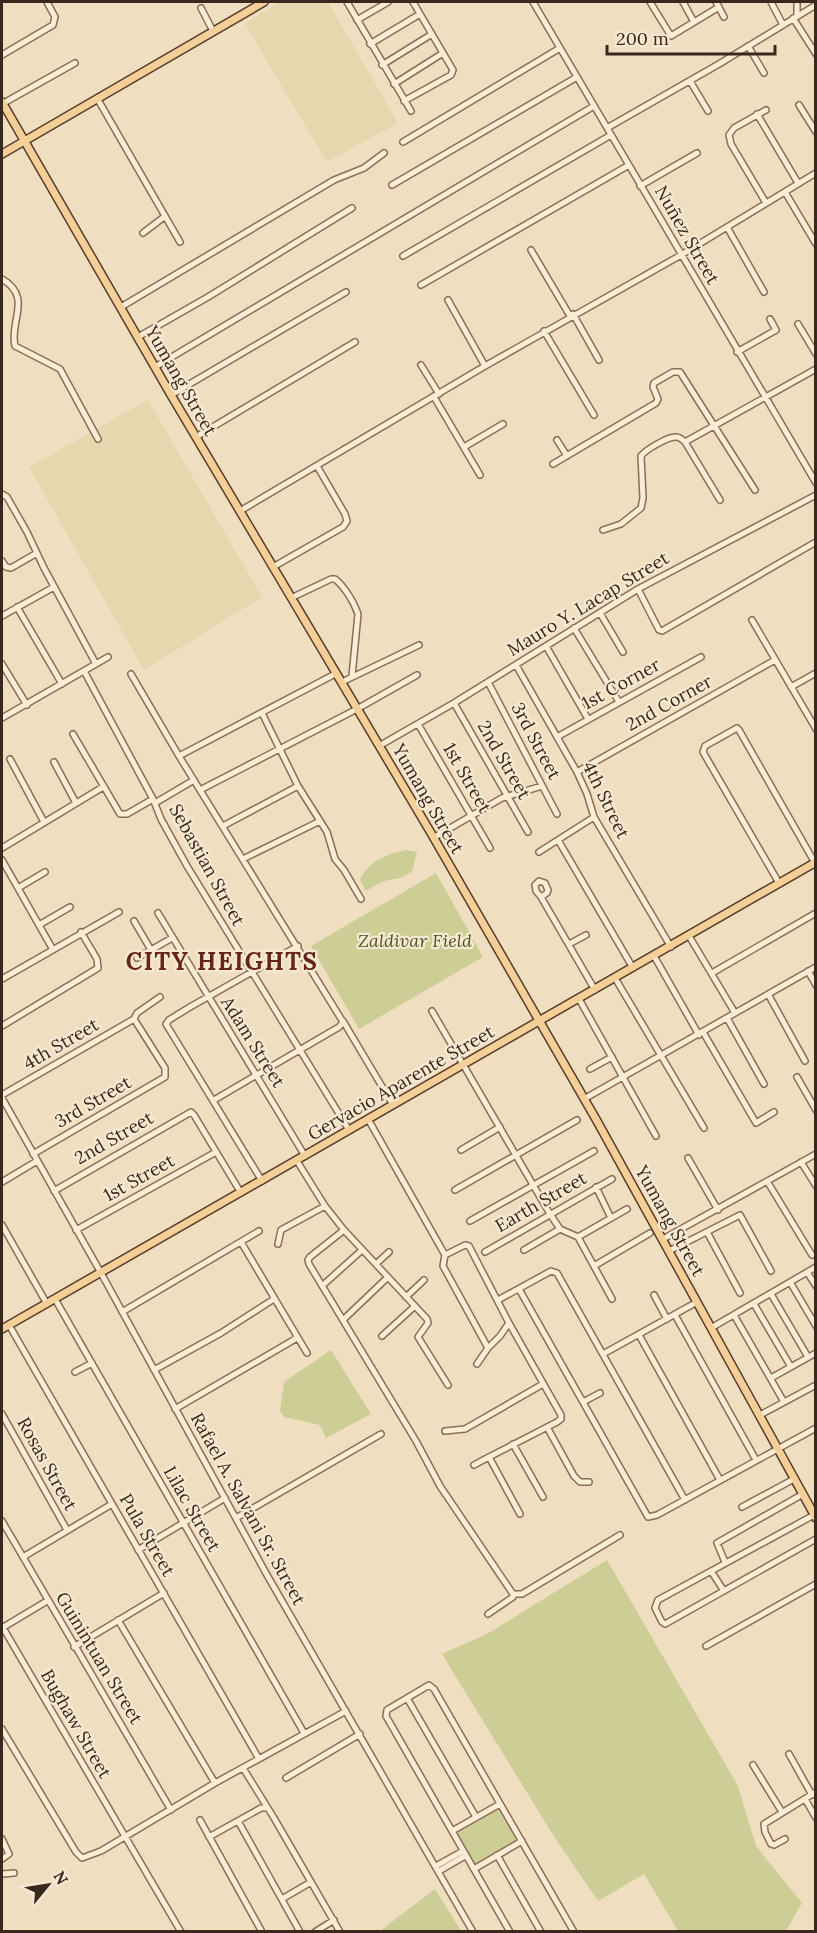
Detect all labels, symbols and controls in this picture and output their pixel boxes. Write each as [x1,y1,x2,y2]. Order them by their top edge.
scale bar [607,18,775,56]
text: 200 m [616,27,669,50]
street label: Nuñez Street [650,181,725,288]
street label: Yumang Street [140,321,222,440]
street label: Mauro Y. Lacap Street [503,546,673,661]
street label: 1st Corner [578,653,664,714]
street label: 2nd Corner [621,669,716,736]
street label: 3rd Street [507,698,566,783]
street label: 2nd Street [473,716,536,803]
street label: 1st Street [438,738,497,817]
street label: Yumang Street [387,739,469,858]
street label: 4th Street [578,757,635,842]
street label: Sebastian Street [164,800,250,930]
park label: Zaldivar Field [358,929,472,952]
district label: CITY HEIGHTS [126,946,318,977]
street label: Adam Street [216,991,291,1092]
street label: 4th Street [19,1013,103,1074]
street label: Gervacio Aparente Street [303,1020,498,1145]
street label: 3rd Street [51,1071,135,1133]
street label: 2nd Street [70,1106,157,1169]
street label: 1st Street [99,1149,178,1206]
street label: Yumang Street [630,1160,710,1280]
street label: Earth Street [491,1166,591,1237]
street label: Rafael A. Salvani Sr. Street [186,1409,311,1609]
street label: Rosas Street [12,1413,83,1515]
street label: Lilac Street [159,1462,226,1556]
street label: Pula Street [115,1489,180,1580]
street label: Guinintuan Street [51,1588,148,1728]
street label: Bughaw Street [36,1665,117,1782]
north arrow [18,1855,78,1915]
text: N [49,1867,73,1888]

